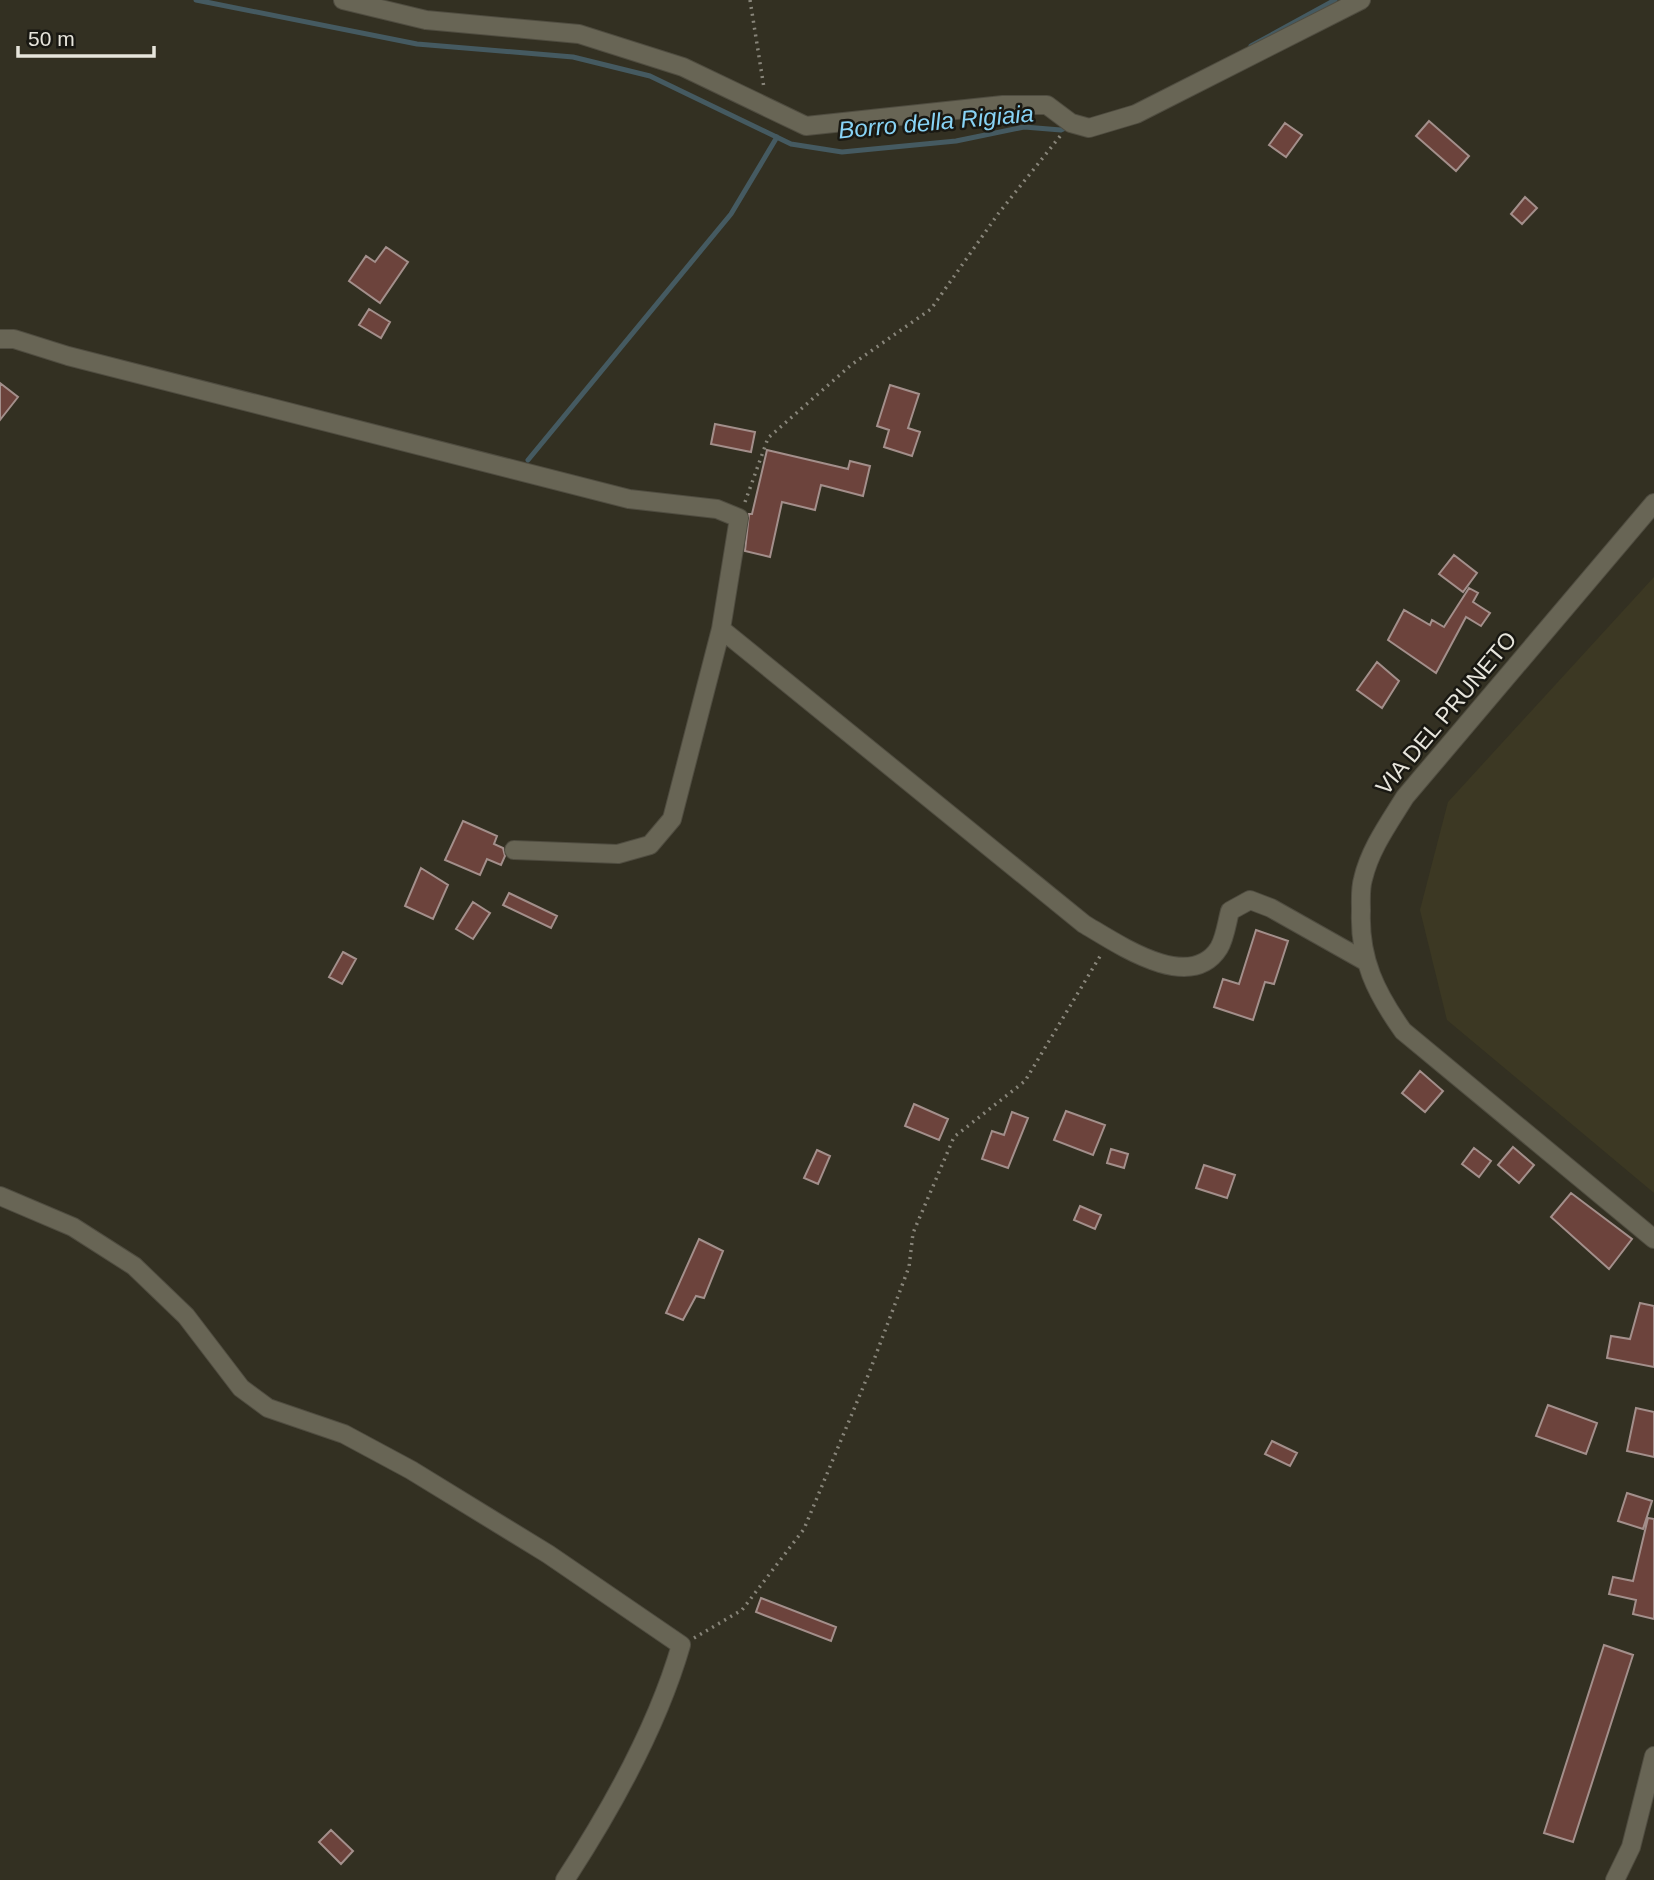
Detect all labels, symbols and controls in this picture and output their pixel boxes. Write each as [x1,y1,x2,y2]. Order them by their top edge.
scale bar [18,14,154,58]
text: 50 m [28,27,75,50]
water label: Borro della Rigiaia [837,100,1035,143]
street label: VIA DEL PRUNETO [1370,626,1522,800]

